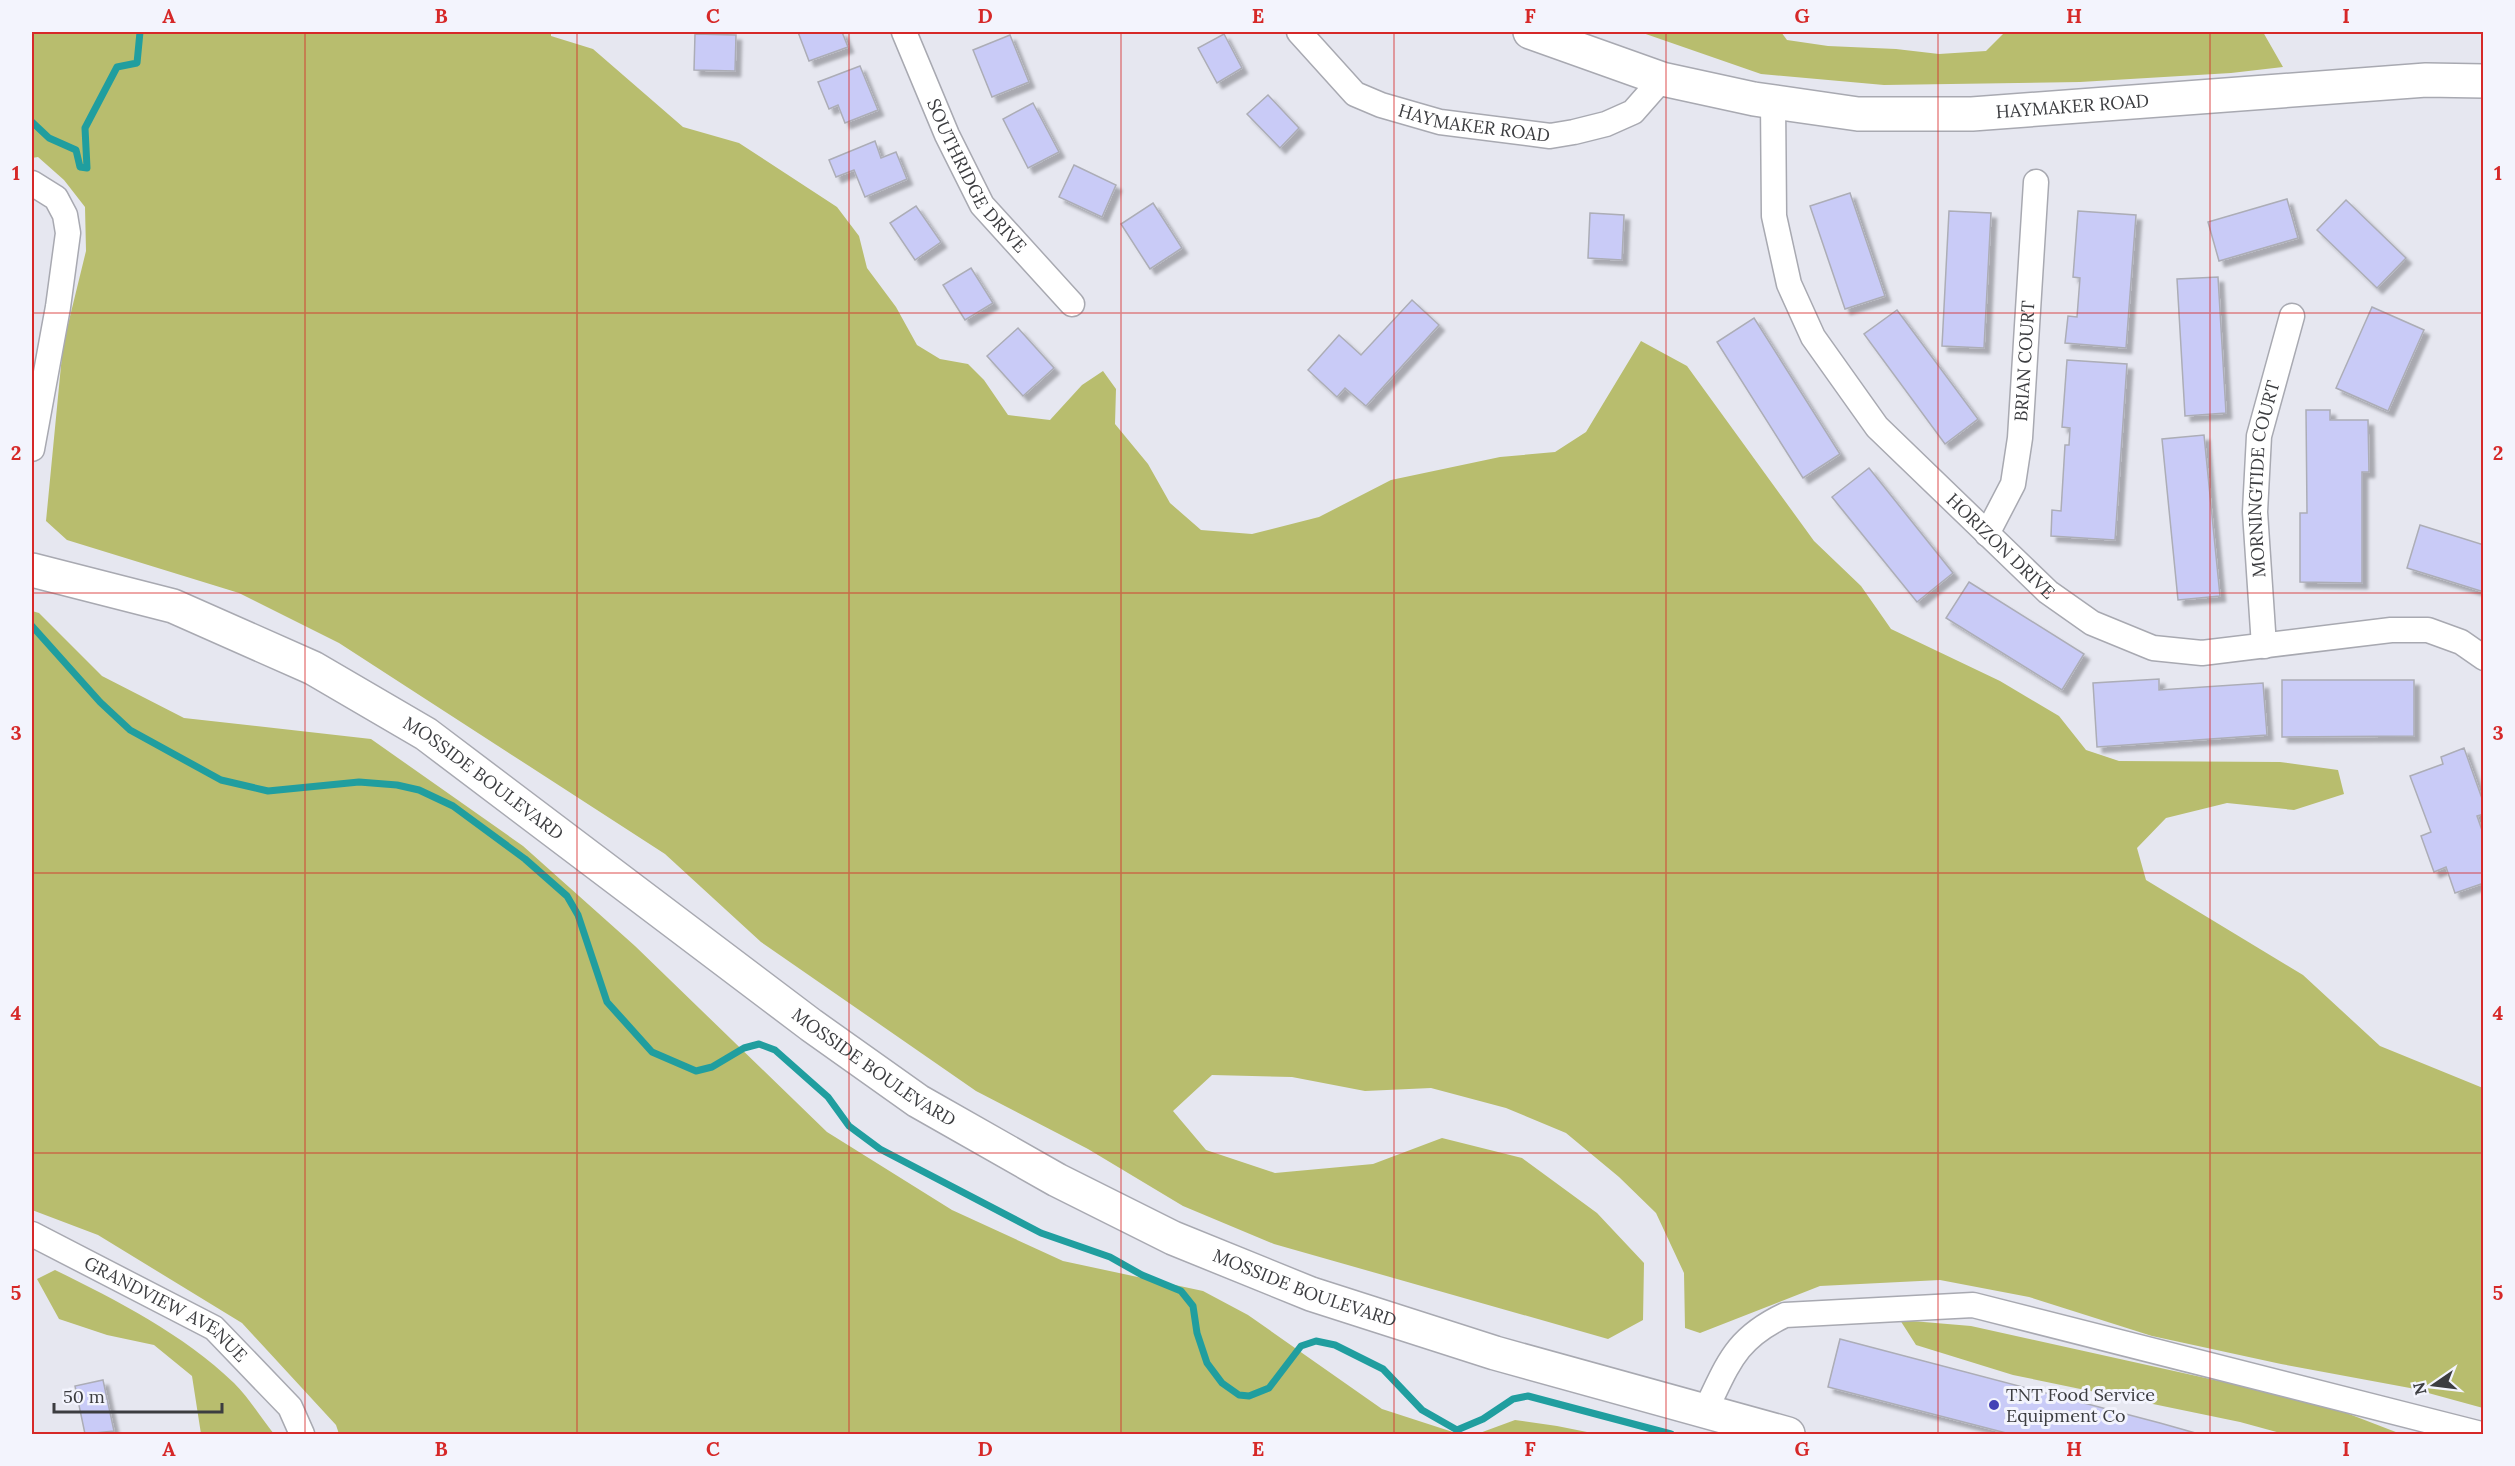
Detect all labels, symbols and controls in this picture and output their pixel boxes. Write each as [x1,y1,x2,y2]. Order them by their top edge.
text: A [162,3,176,28]
text: B [434,3,448,28]
text: C [706,3,720,28]
text: D [977,3,993,28]
text: E [1252,3,1264,28]
text: F [1524,3,1536,28]
text: G [1794,3,1810,28]
text: H [2066,3,2082,28]
text: I [2342,3,2350,28]
street label: HAYMAKER ROAD [1995,89,2150,123]
street label: SOUTHRIDGE DRIVE [922,95,1032,257]
street label: HAYMAKER ROAD [1396,99,1551,147]
text: 1 [12,160,20,185]
text: 1 [2494,160,2502,185]
street label: BRIAN COURT [2009,299,2040,422]
street label: MORNINGTIDE COURT [2243,377,2285,578]
text: 2 [11,440,21,465]
text: 2 [2493,440,2503,465]
street label: HORIZON DRIVE [1942,488,2060,604]
street label: MOSSIDE BOULEVARD [399,711,568,845]
text: 3 [10,720,22,745]
text: 3 [2492,720,2504,745]
text: 4 [11,1000,22,1025]
text: 4 [2493,1000,2504,1025]
street label: MOSSIDE BOULEVARD [788,1003,960,1131]
street label: MOSSIDE BOULEVARD [1210,1243,1400,1332]
street label: GRANDVIEW AVENUE [80,1251,252,1367]
text: 5 [11,1280,22,1305]
text: 5 [2493,1280,2504,1305]
north arrow [2404,1355,2464,1415]
scale bar [54,1376,222,1414]
text: N [2408,1380,2431,1397]
place label: TNT Food Service Equipment Co [2006,1383,2155,1427]
text: 50 m [63,1385,105,1408]
marker: TNT Food Service Equipment Co [1987,1398,2001,1412]
text: A [162,1436,176,1461]
text: B [434,1436,448,1461]
text: C [706,1436,720,1461]
text: D [977,1436,993,1461]
text: E [1252,1436,1264,1461]
text: F [1524,1436,1536,1461]
text: G [1794,1436,1810,1461]
text: H [2066,1436,2082,1461]
text: I [2342,1436,2350,1461]

